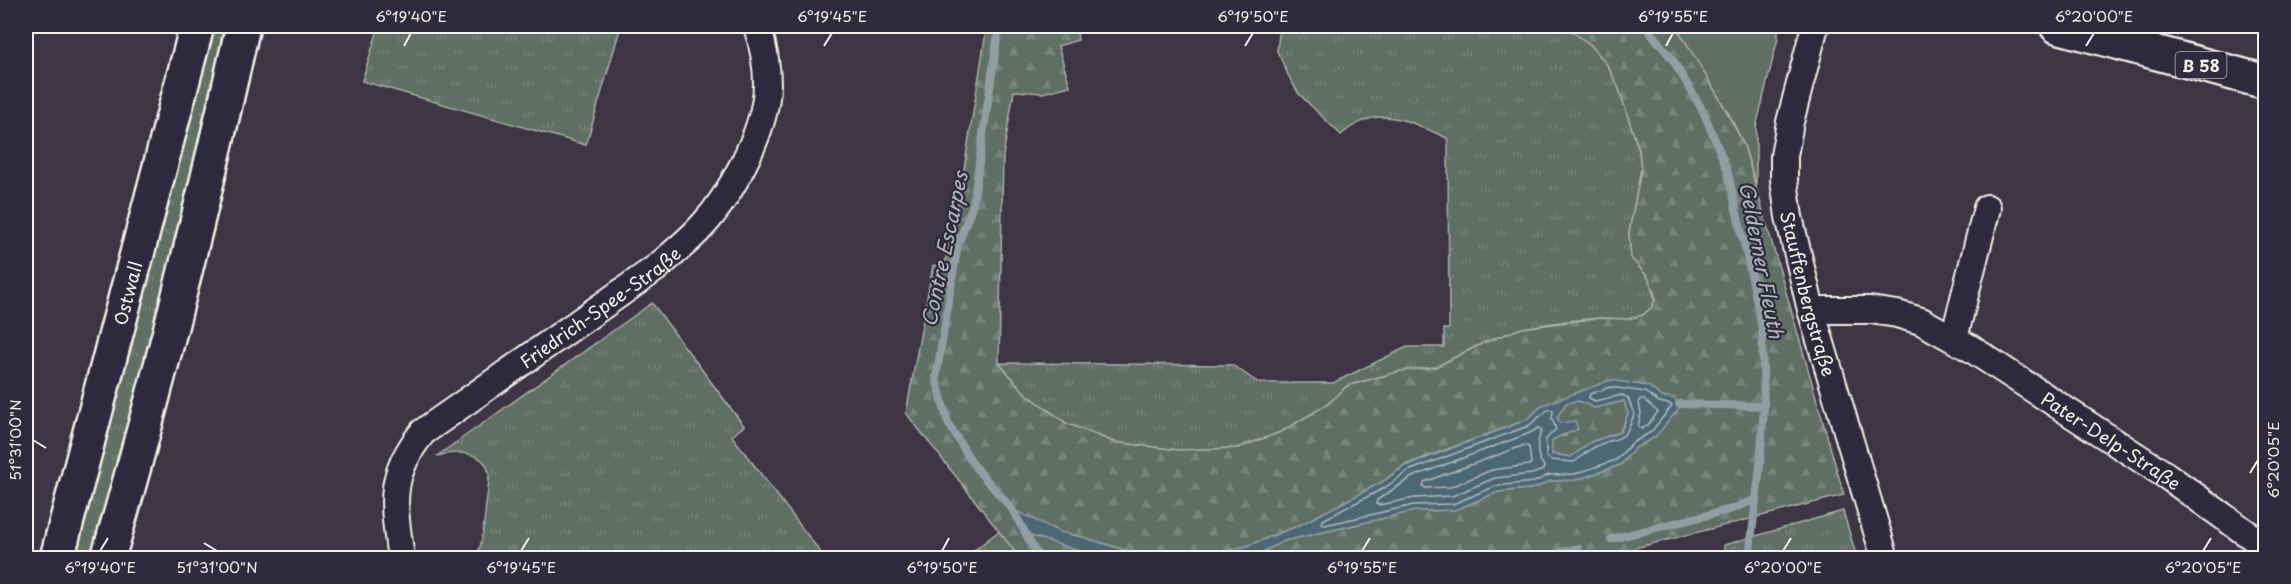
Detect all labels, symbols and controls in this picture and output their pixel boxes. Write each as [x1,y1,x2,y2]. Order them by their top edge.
text: 6°19'40"E [375,4,447,27]
text: 6°19'45"E [797,4,867,27]
text: 6°19'50"E [1217,4,1289,27]
text: 6°19'55"E [1638,4,1708,27]
text: 6°20'00"E [2055,4,2133,27]
road number: B 58 [2176,52,2226,78]
water label: Contre Escarpes [913,167,975,329]
water label: Gelderner Fleuth [1732,179,1792,341]
street label: Stauffenbergstraße [1775,209,1843,379]
street label: Friedrich-Spee-Straße [514,240,686,374]
street label: Ostwall [105,258,148,328]
street label: Pater-Delp-Straße [2036,384,2187,496]
text: 51°31'00"N [3,399,26,481]
text: 6°20'05"E [2261,421,2284,499]
text: 6°19'40"E [64,555,136,578]
text: 51°31'00"N [176,555,258,578]
text: 6°19'45"E [486,555,556,578]
text: 6°19'50"E [906,555,978,578]
text: 6°19'55"E [1327,555,1397,578]
text: 6°20'00"E [1744,555,1822,578]
text: 6°20'05"E [2164,555,2242,578]

